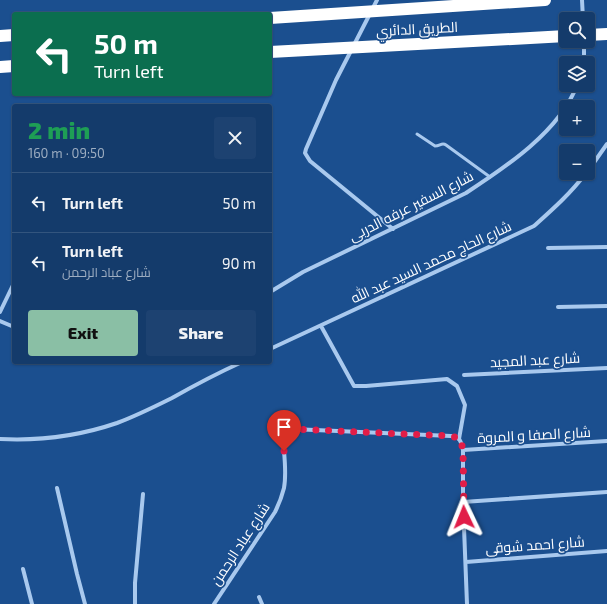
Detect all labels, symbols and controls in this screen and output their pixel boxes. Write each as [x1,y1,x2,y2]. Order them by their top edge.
map controls [559,12,595,180]
button: search [559,12,595,48]
street label: الطريق الدائري [375,18,459,43]
text: 50 m [94,26,158,60]
icon: left [28,28,80,80]
button: layers [559,56,595,92]
text: Turn left [94,60,164,82]
button: + [559,100,595,136]
text: 2 min [28,115,90,144]
button: close [214,117,256,159]
button: − [559,144,595,180]
text: 160 m · 09:50 [28,145,105,161]
street label: شارع السفير عرفه الدربى [346,167,476,245]
icon: left [28,192,50,214]
text: Turn left [62,194,123,212]
text: 50 m [222,194,256,212]
street label: شارع الحاج محمد السيد عبد الله [348,217,514,307]
text: Turn left [62,242,123,260]
icon: left [28,252,50,274]
text: 90 m [222,254,256,272]
text: شارع عباد الرحمن [62,264,151,280]
button: Exit [28,310,138,356]
button: Share [146,310,256,356]
street label: شارع عبد المجيد [489,349,581,371]
pin [267,410,301,451]
icon: arrive [273,416,295,438]
street label: شارع الصفا و المروة [477,423,591,447]
position arrow [443,496,485,538]
street label: شارع عباد الرحمن [206,499,274,589]
street label: شارع احمد شوقى [485,533,585,557]

